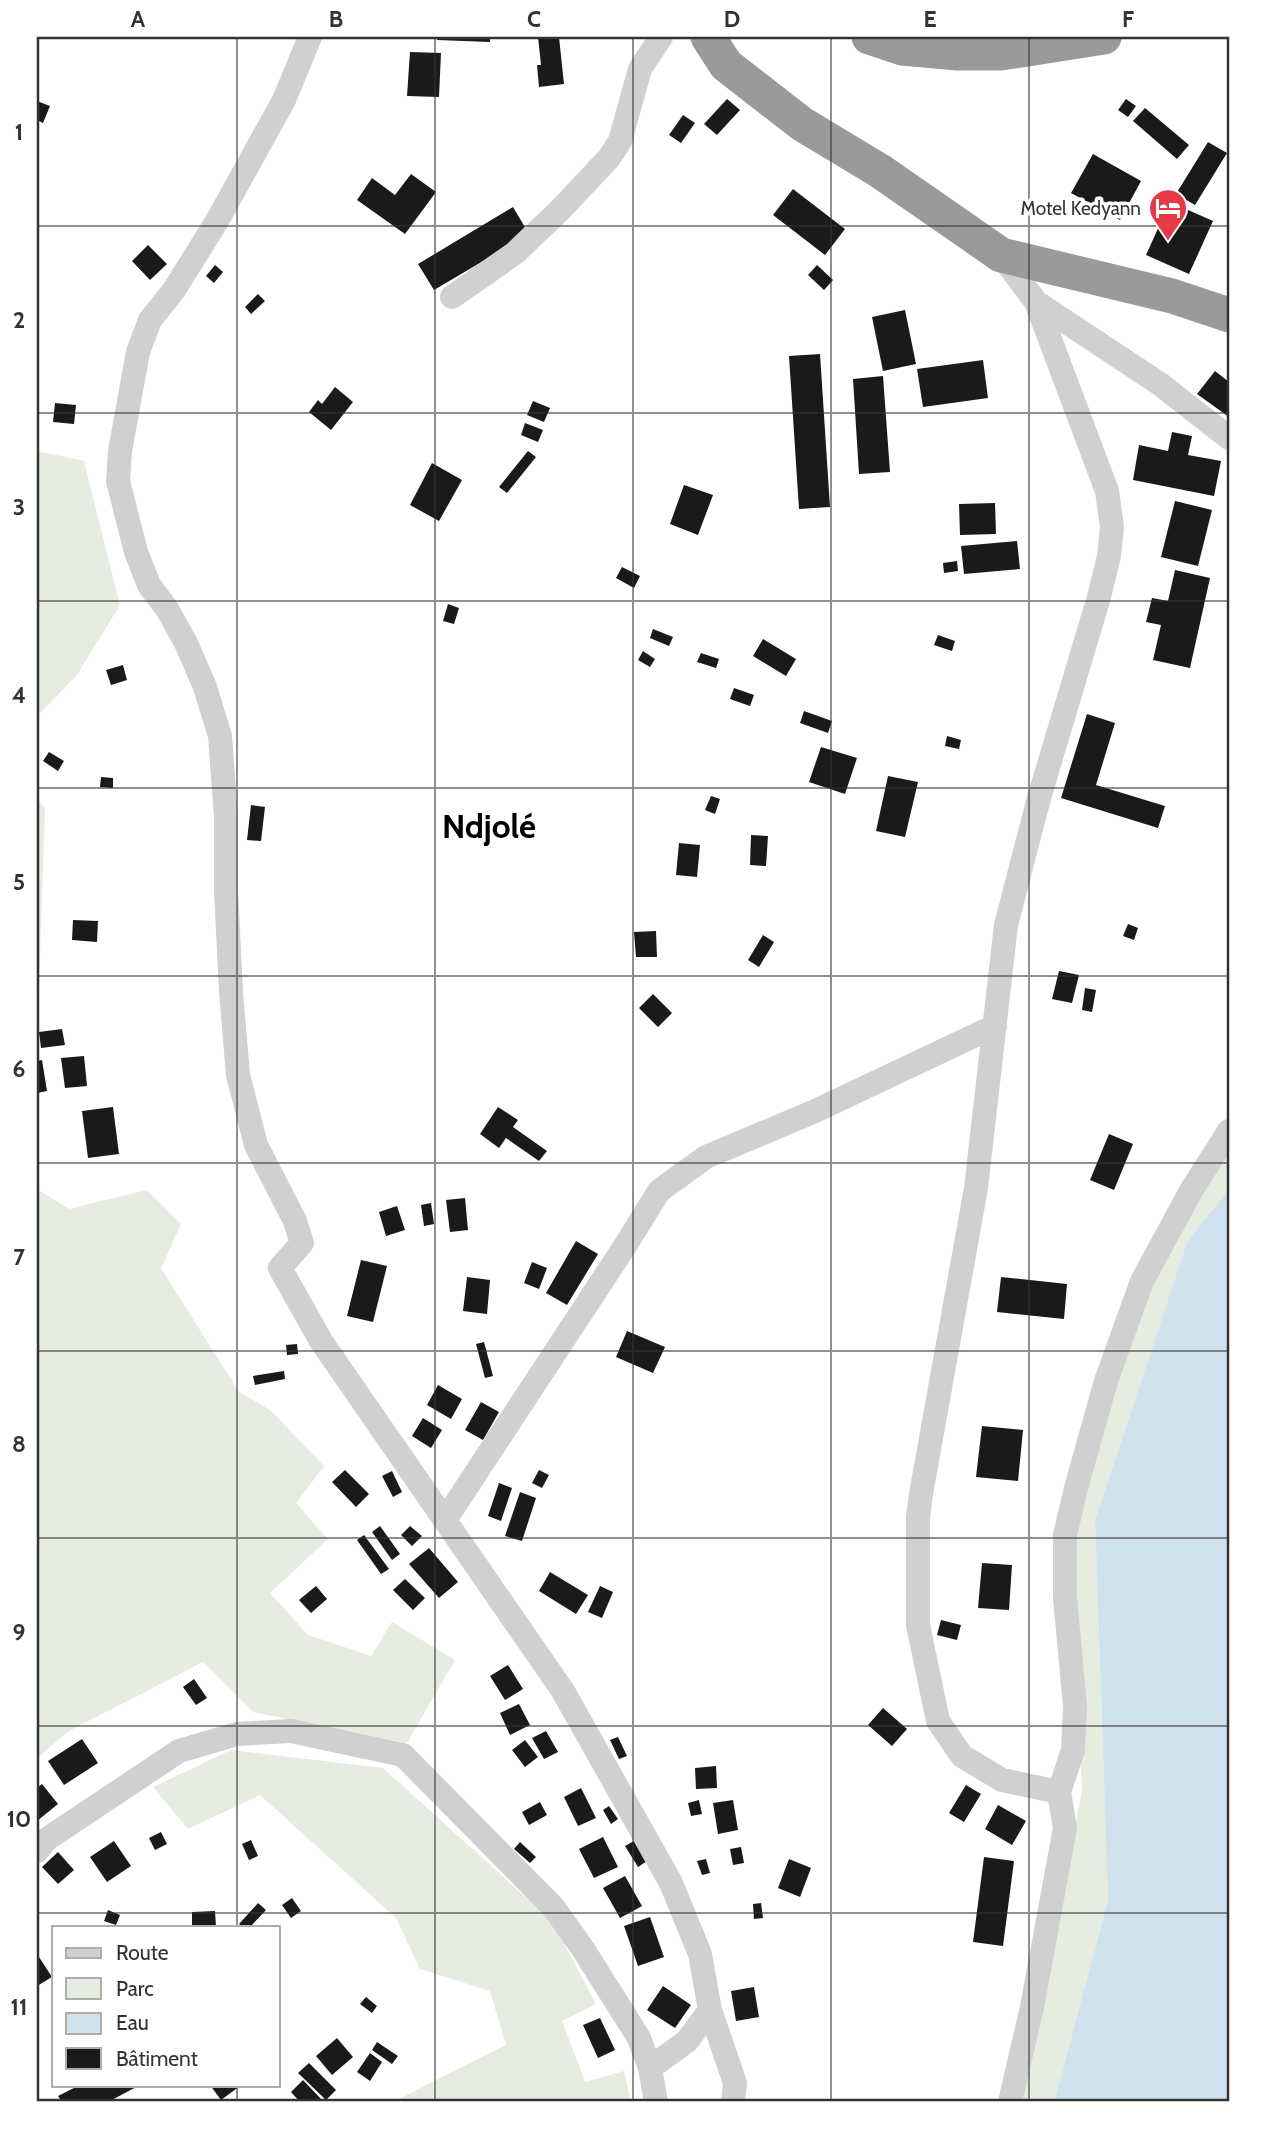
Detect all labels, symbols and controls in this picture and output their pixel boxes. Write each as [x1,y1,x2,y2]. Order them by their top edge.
text: A [131,5,146,33]
text: B [329,5,343,33]
text: C [527,5,541,33]
text: D [724,5,740,33]
text: E [923,5,937,33]
text: F [1122,5,1134,33]
text: 1 [15,118,23,146]
hotel icon: Motel Kedyann [1147,187,1189,242]
place label: Motel Kedyann [1020,197,1141,220]
text: 2 [13,306,25,334]
text: 3 [13,493,25,521]
text: 4 [12,681,26,709]
district label: Ndjolé [442,806,536,846]
text: 5 [13,868,25,896]
text: 6 [13,1055,25,1083]
text: 7 [13,1243,25,1271]
text: 8 [12,1430,26,1458]
text: 9 [13,1618,25,1646]
text: 10 [7,1805,31,1833]
legend [52,1926,280,2086]
text: Route [116,1940,169,1965]
text: Parc [116,1976,154,2001]
text: 11 [11,1993,27,2021]
text: Eau [116,2010,149,2035]
text: Bâtiment [116,2046,198,2071]

